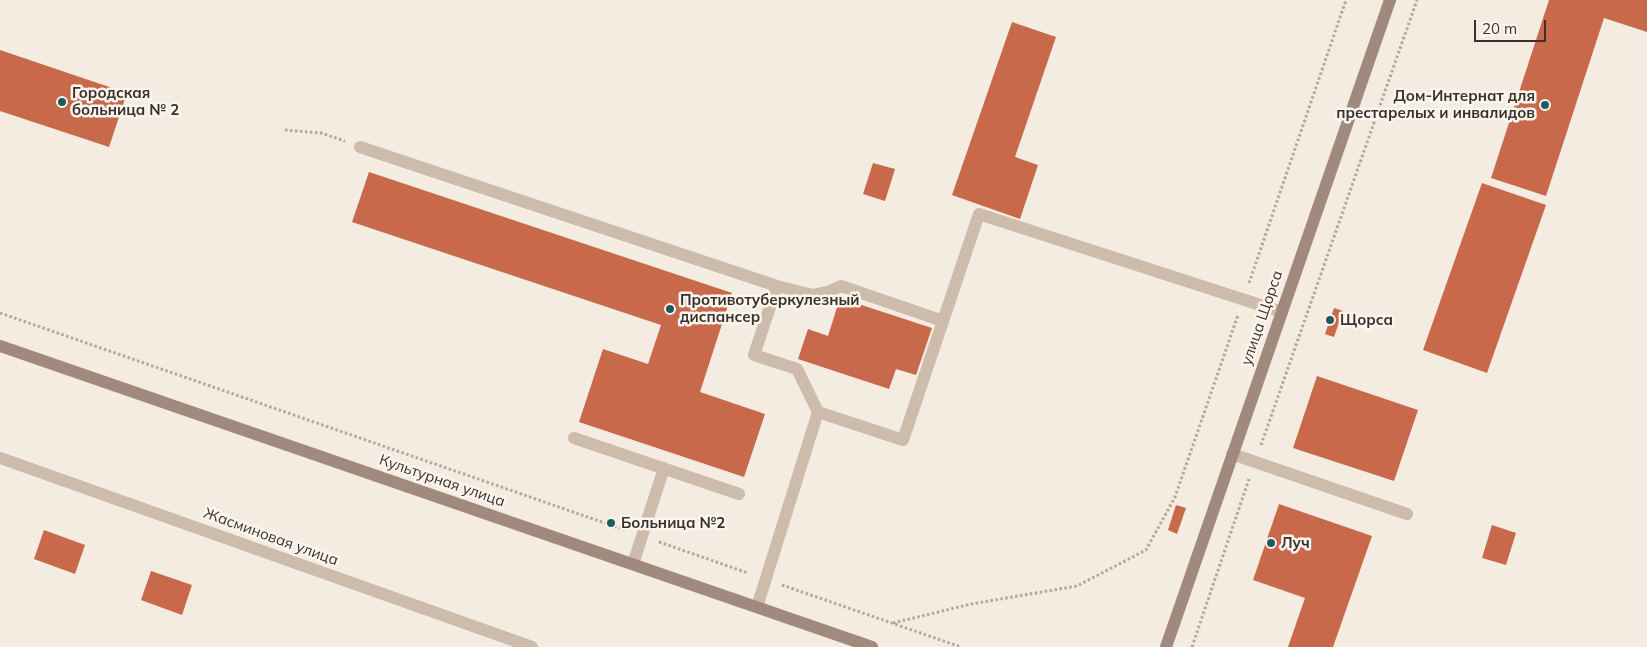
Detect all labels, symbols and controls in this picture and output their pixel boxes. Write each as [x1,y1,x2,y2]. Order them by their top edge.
scale bar [1477,10,1550,42]
text: 20 m [1482,19,1517,38]
place label: Городская больница № 2 [72,84,179,119]
place label: Дом-Интернат для престарелых и инвалидов [1336,87,1535,122]
marker: Городская больница № 2 [56,96,68,108]
marker: Дом-Интернат для престарелых и инвалидов [1539,99,1551,111]
street label: улица Щорса [1237,268,1287,368]
place label: Противотуберкулезный диспансер [680,291,859,326]
marker: Противотуберкулезный диспансер [664,303,676,315]
place label: Щорса [1340,311,1393,329]
marker: Щорса [1324,314,1336,326]
street label: Культурная улица [377,451,507,511]
street label: Жасминовая улица [201,504,341,570]
place label: Больница №2 [621,514,725,532]
marker: Больница №2 [605,517,617,529]
place label: Луч [1281,534,1310,552]
marker: Луч [1265,537,1277,549]

